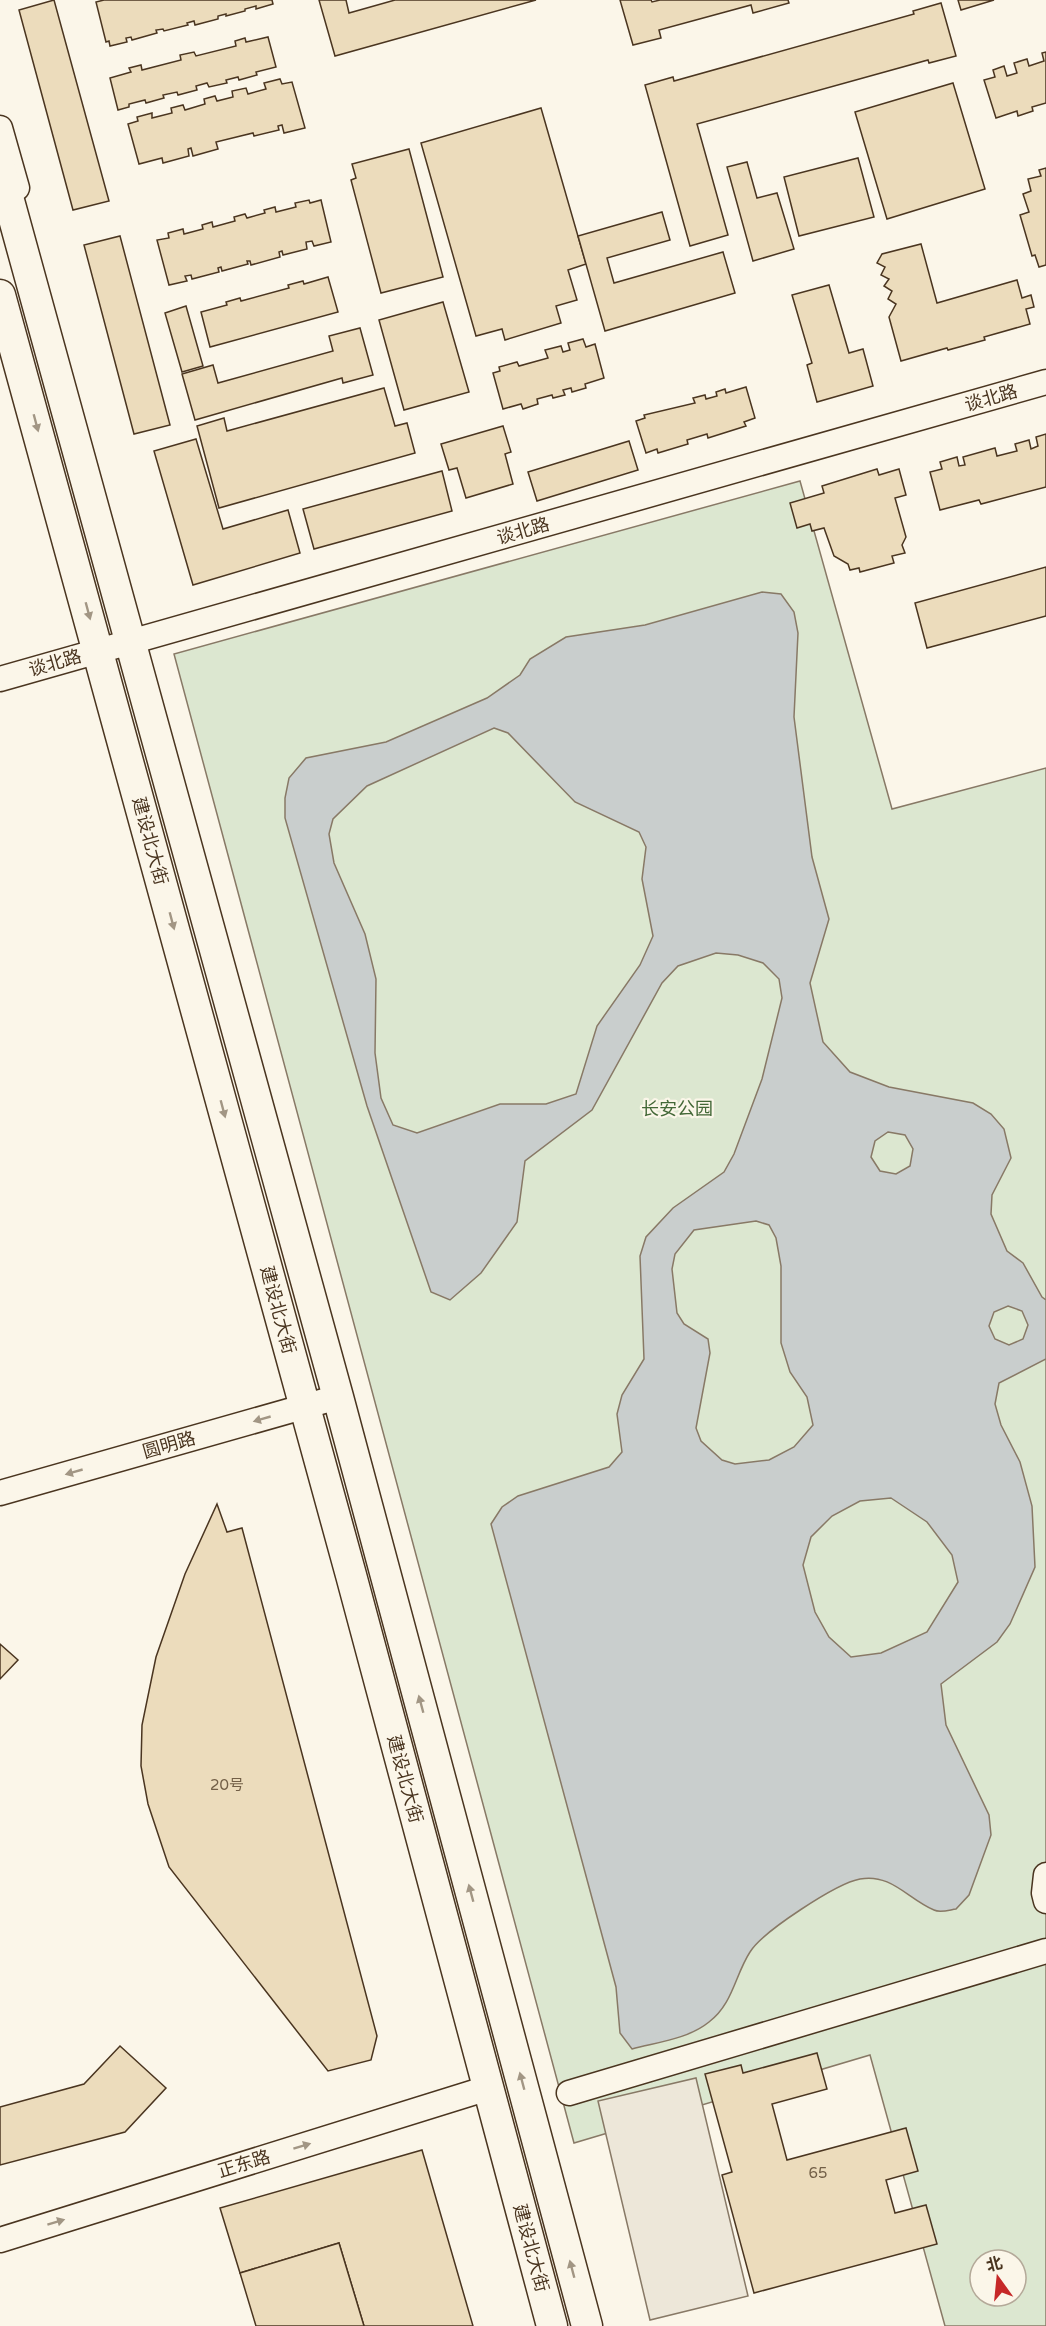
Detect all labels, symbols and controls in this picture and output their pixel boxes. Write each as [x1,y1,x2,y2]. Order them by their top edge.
street label: 谈北路 [962,380,1020,416]
one-way arrow [32,414,41,432]
street label: 谈北路 [494,513,552,549]
one-way arrow [83,602,93,620]
street label: 谈北路 [26,645,84,681]
street label: 建设北大街 [128,795,172,887]
one-way arrow [168,912,177,930]
park label: 长安公园 [641,1098,713,1120]
one-way arrow [219,1100,229,1118]
street label: 建设北大街 [256,1264,300,1356]
one-way arrow [253,1415,271,1424]
street label: 圆明路 [140,1427,198,1463]
one-way arrow [65,1468,83,1477]
one-way arrow [415,1695,425,1714]
street label: 建设北大街 [383,1733,427,1825]
house number: 20号 [210,1776,244,1794]
one-way arrow [466,1884,475,1902]
one-way arrow [516,2072,526,2090]
one-way arrow [293,2141,311,2150]
street label: 正东路 [215,2146,273,2182]
house number: 65 [809,2164,827,2182]
street label: 建设北大街 [509,2202,553,2294]
one-way arrow [47,2217,65,2226]
north arrow [968,2248,1028,2308]
text: 北 [984,2253,1005,2276]
one-way arrow [567,2260,576,2278]

